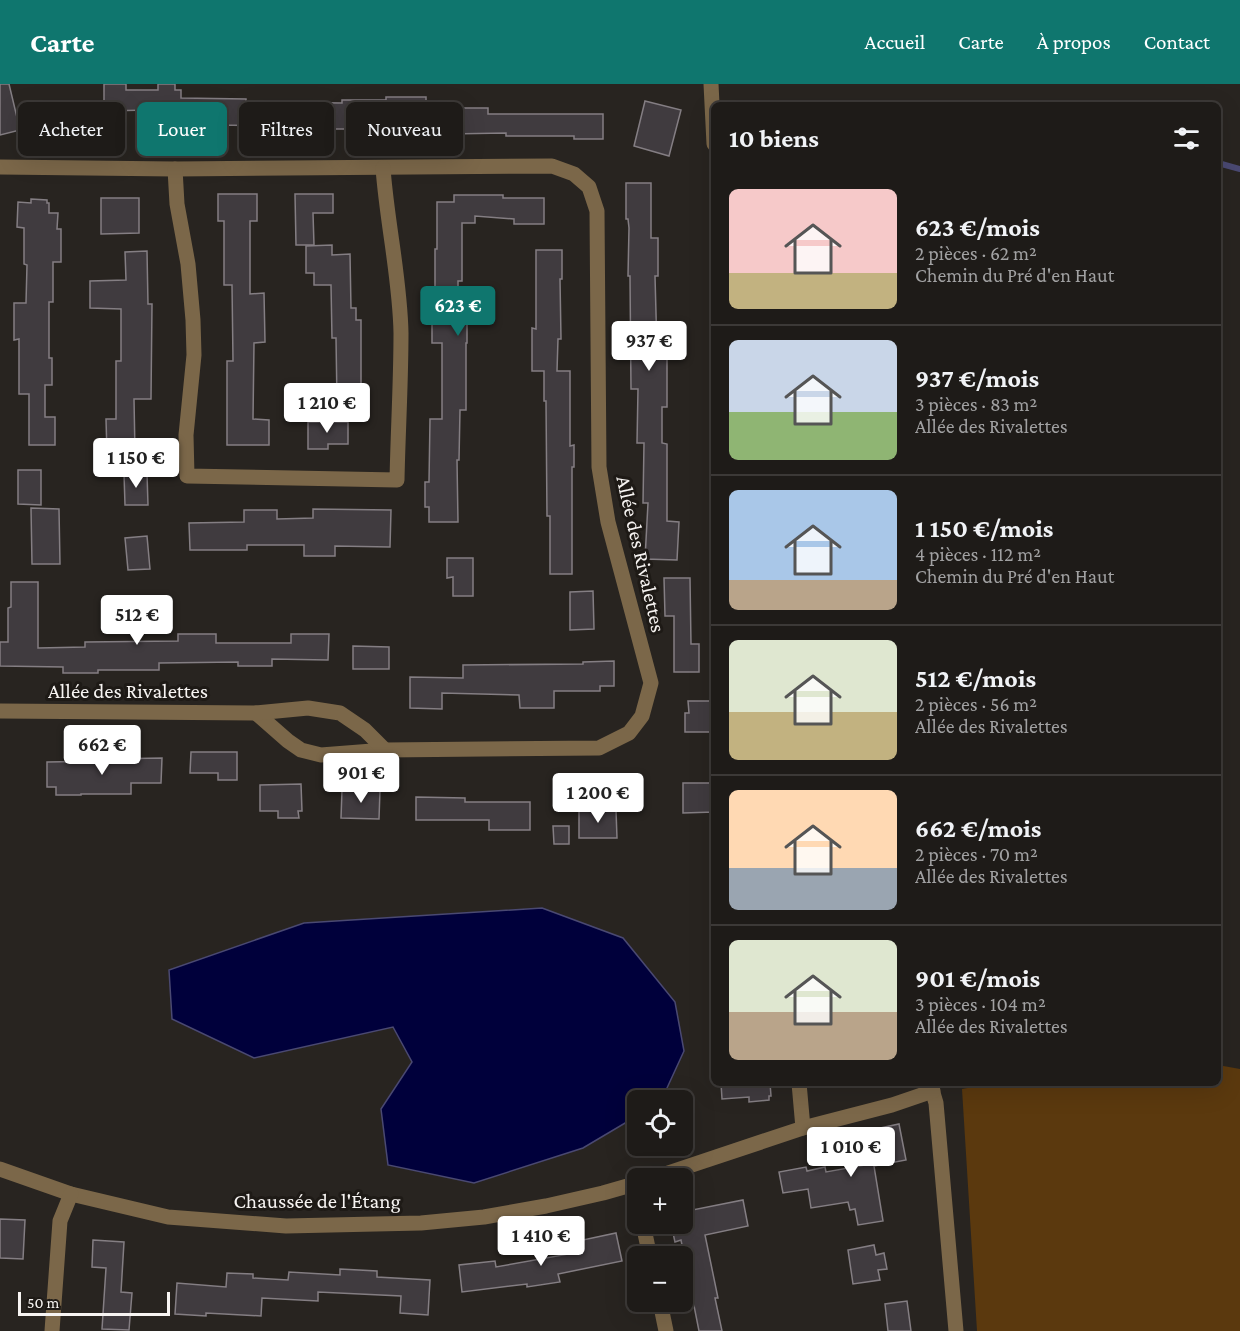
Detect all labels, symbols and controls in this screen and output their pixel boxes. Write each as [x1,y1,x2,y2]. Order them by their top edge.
text: Carte [30,27,95,58]
text: Accueil [865,30,925,54]
text: Carte [958,30,1004,54]
text: À propos [1037,30,1111,54]
text: Contact [1144,30,1210,54]
chip: Acheter [18,102,125,156]
chip: Louer [137,102,227,156]
chip: Filtres [239,102,334,156]
chip: Nouveau [346,102,463,156]
icon: filters [1170,122,1203,155]
text: 10 biens [729,124,819,153]
icon: home [777,213,849,285]
text: 623 €/mois [915,213,1040,242]
text: 2 pièces · 62 m² [915,242,1037,264]
text: Chemin du Pré d'en Haut [915,264,1114,286]
pin: 623 € [416,286,500,337]
text: 623 € [434,294,482,316]
pin: 937 € [607,321,691,372]
text: 937 € [626,329,672,351]
icon: home [777,364,849,436]
text: 937 €/mois [915,364,1039,393]
pin: 1 210 € [272,383,382,434]
text: 1 210 € [298,391,356,413]
text: 3 pièces · 83 m² [915,393,1037,415]
text: Allée des Rivalettes [915,415,1068,437]
pin: 1 150 € [81,438,191,489]
text: 1 150 € [107,446,165,468]
street label: Allée des Rivalettes [611,473,671,635]
icon: home [777,514,849,586]
text: 1 150 €/mois [915,514,1053,543]
text: 4 pièces · 112 m² [915,543,1041,565]
text: Chemin du Pré d'en Haut [915,565,1114,587]
pin: 512 € [95,595,179,646]
text: 512 € [115,603,159,625]
icon: home [777,664,849,736]
text: 512 €/mois [915,664,1036,693]
street label: Allée des Rivalettes [48,679,208,703]
text: 2 pièces · 56 m² [915,693,1037,715]
text: Allée des Rivalettes [915,715,1068,737]
pin: 662 € [60,725,144,776]
text: 662 € [78,733,126,755]
pin: 901 € [319,753,403,804]
text: 901 € [337,761,385,783]
pin: 1 200 € [543,773,653,824]
text: 1 200 € [567,781,629,803]
icon: home [777,814,849,886]
text: 662 €/mois [915,814,1041,843]
text: 2 pièces · 70 m² [915,843,1038,865]
text: Allée des Rivalettes [915,865,1068,887]
icon: home [777,964,849,1036]
text: 901 €/mois [915,964,1040,993]
text: 3 pièces · 104 m² [915,993,1046,1015]
text: Allée des Rivalettes [915,1015,1068,1037]
map controls [627,1090,693,1312]
button: locate [627,1090,693,1156]
pin: 1 010 € [796,1127,906,1178]
text: 1 010 € [821,1135,881,1157]
button: + [627,1168,693,1234]
street label: Chaussée de l'Étang [233,1189,401,1213]
pin: 1 410 € [486,1216,596,1267]
text: 1 410 € [512,1224,570,1246]
button: − [627,1246,693,1312]
scale bar [18,1289,170,1316]
text: 50 m [27,1294,59,1311]

